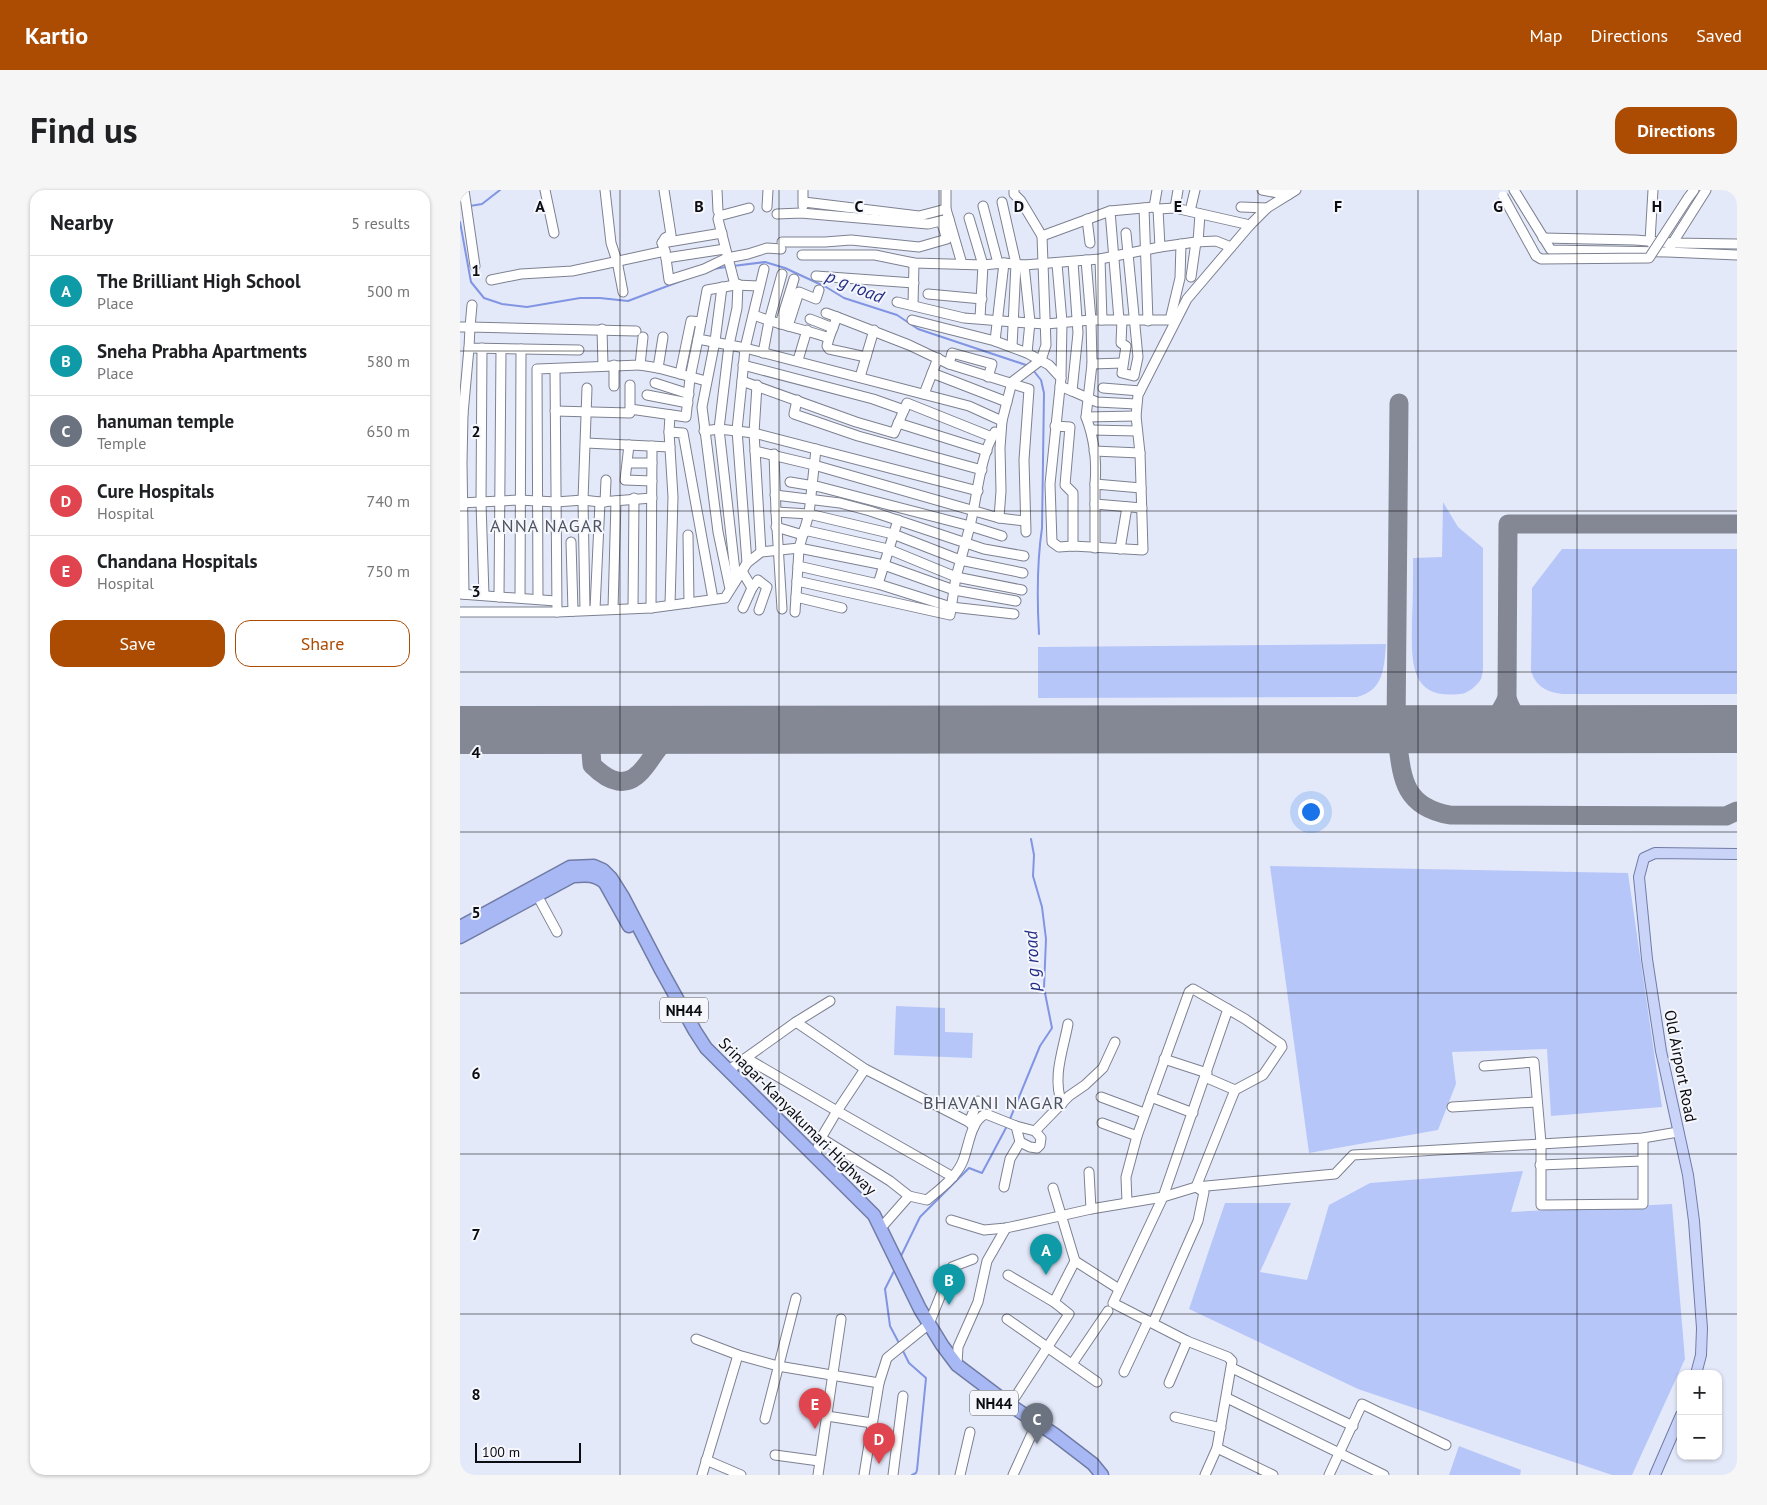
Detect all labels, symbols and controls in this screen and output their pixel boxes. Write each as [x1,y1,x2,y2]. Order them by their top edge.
text: Kartio [25,20,88,51]
text: Map [1530,24,1562,47]
text: Directions [1590,24,1668,47]
text: Saved [1696,24,1742,47]
text: Find us [30,107,138,153]
button: Directions [1615,107,1737,154]
text: A [535,196,545,216]
text: B [694,196,704,216]
text: C [855,196,864,216]
text: D [1014,196,1024,216]
text: E [1174,196,1182,216]
text: F [1334,196,1342,216]
text: G [1493,196,1503,216]
text: H [1652,196,1662,216]
text: Nearby [50,209,113,236]
text: 5 results [351,213,410,233]
text: 1 [471,260,481,280]
water label: p g road [822,264,888,308]
text: The Brilliant High School [97,269,301,293]
text: A [61,281,71,301]
text: 500 m [367,281,410,301]
text: Place [97,293,134,313]
text: Sneha Prabha Apartments [97,339,307,363]
text: B [61,351,71,371]
text: 580 m [367,351,410,371]
text: Place [97,363,134,383]
text: hanuman temple [97,409,234,433]
text: C [62,421,70,441]
text: 650 m [367,421,410,441]
text: 2 [471,421,481,441]
text: Temple [97,433,146,453]
text: Cure Hospitals [97,479,214,503]
text: D [61,491,71,511]
text: 740 m [367,491,410,511]
text: Hospital [97,503,154,523]
district label: ANNA NAGAR [490,514,604,537]
text: Chandana Hospitals [97,549,258,573]
text: E [62,561,70,581]
text: 750 m [367,561,410,581]
text: Hospital [97,573,154,593]
text: 3 [471,581,481,601]
button: Save [50,620,225,667]
button: Share [235,620,410,667]
text: 4 [471,742,481,762]
your location [1298,799,1324,825]
text: 5 [471,902,481,922]
water label: p g road [1019,929,1045,993]
road number: NH44 [660,998,708,1022]
street label: Old Airport Road [1660,1008,1702,1124]
street label: Srinagar-Kanyakumari Highway [715,1033,881,1199]
text: 6 [471,1063,481,1083]
district label: BHAVANI NAGAR [923,1091,1065,1114]
text: 7 [471,1224,481,1244]
pin: A [1030,1234,1062,1275]
pin: B [933,1264,965,1305]
map controls [1677,1370,1722,1460]
button: + [1677,1370,1722,1415]
text: 8 [471,1384,481,1404]
pin: E [799,1388,831,1429]
road number: NH44 [970,1390,1018,1416]
pin: C [1021,1403,1053,1444]
button: − [1677,1415,1722,1460]
pin: D [863,1423,895,1464]
scale bar [475,1440,581,1463]
text: 100 m [482,1443,520,1461]

